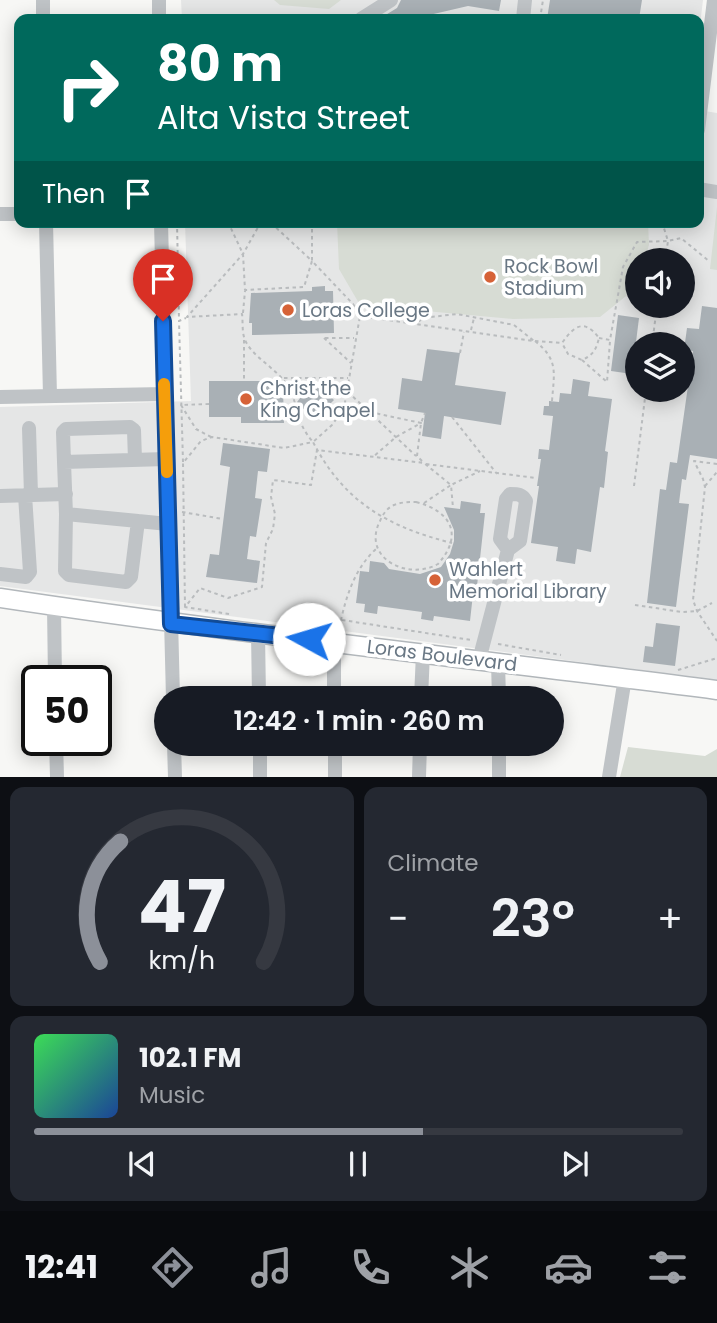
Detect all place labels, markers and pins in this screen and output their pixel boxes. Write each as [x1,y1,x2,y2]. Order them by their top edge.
pin [133,249,193,321]
place label: Rock Bowl Stadium [504,253,598,302]
marker: Rock Bowl Stadium [482,269,498,285]
place label: Loras College [302,297,430,324]
marker: Loras College [280,302,296,318]
place label: Christ the King Chapel [260,375,375,424]
marker: Christ the King Chapel [238,391,254,407]
place label: Wahlert Memorial Library [449,556,607,605]
marker: Wahlert Memorial Library [427,572,443,588]

